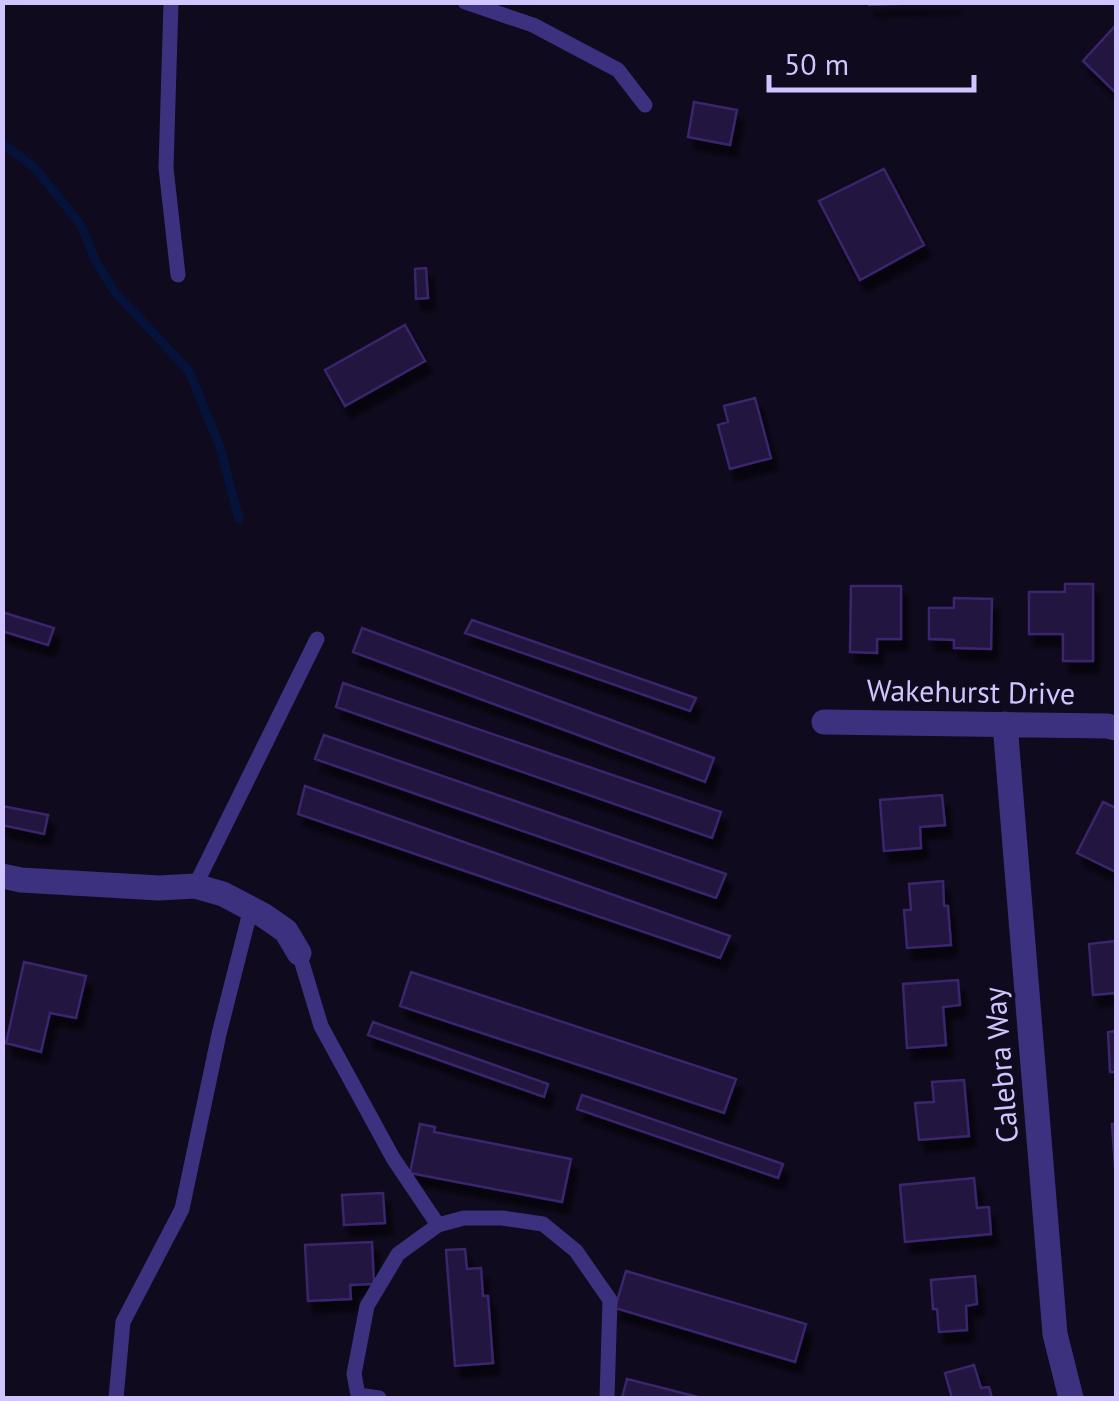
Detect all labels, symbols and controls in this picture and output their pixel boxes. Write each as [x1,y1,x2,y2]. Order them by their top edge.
scale bar [769,30,974,92]
text: 50 m [784,44,849,83]
street label: Wakehurst Drive [866,670,1076,712]
street label: Calebra Way [974,985,1026,1145]

